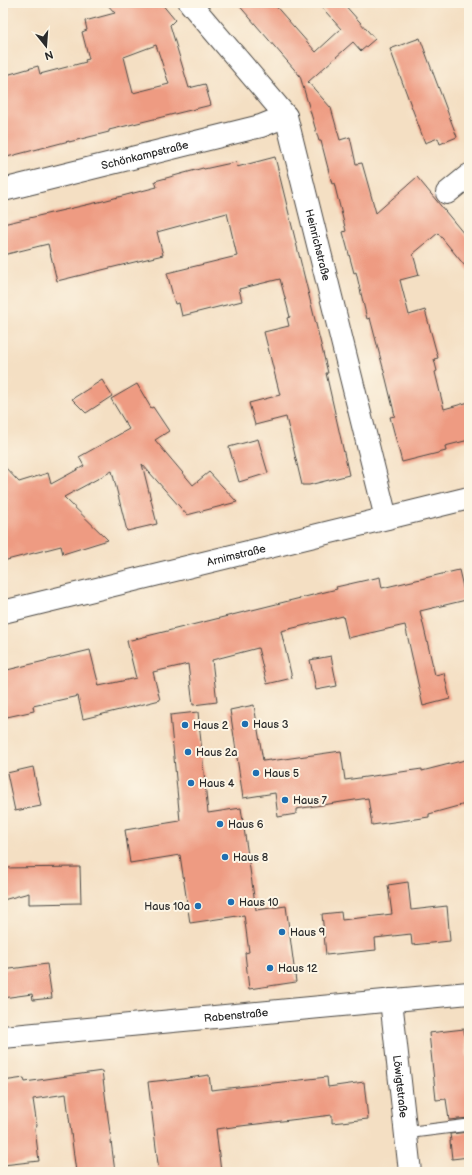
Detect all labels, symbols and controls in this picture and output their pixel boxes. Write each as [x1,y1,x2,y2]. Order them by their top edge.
north arrow [26,26,66,66]
text: N [43,48,55,63]
street label: Schönkampstraße [100,138,190,172]
street label: Heinrichstraße [302,208,333,283]
street label: Arnimstraße [205,542,267,569]
place label: Haus 3 [253,718,289,731]
place label: Haus 2 [193,719,229,732]
marker: Haus 3 [240,719,250,729]
marker: Haus 2 [180,720,190,730]
place label: Haus 2a [196,746,238,759]
marker: Haus 2a [183,747,193,757]
place label: Haus 5 [264,767,299,780]
marker: Haus 5 [251,768,261,778]
place label: Haus 4 [199,777,235,790]
marker: Haus 4 [186,778,196,788]
place label: Haus 7 [293,794,328,807]
marker: Haus 7 [280,795,290,805]
place label: Haus 6 [228,818,264,831]
marker: Haus 6 [215,819,225,829]
place label: Haus 8 [233,851,268,864]
marker: Haus 8 [220,852,230,862]
place label: Haus 10 [239,896,279,909]
marker: Haus 10 [226,897,236,907]
place label: Haus 10a [144,900,190,913]
marker: Haus 10a [193,901,203,911]
place label: Haus 9 [290,926,325,939]
marker: Haus 9 [277,927,287,937]
place label: Haus 12 [278,962,318,975]
marker: Haus 12 [265,963,275,973]
street label: Rabenstraße [203,1006,269,1025]
street label: Löwigtstraße [390,1054,410,1119]

